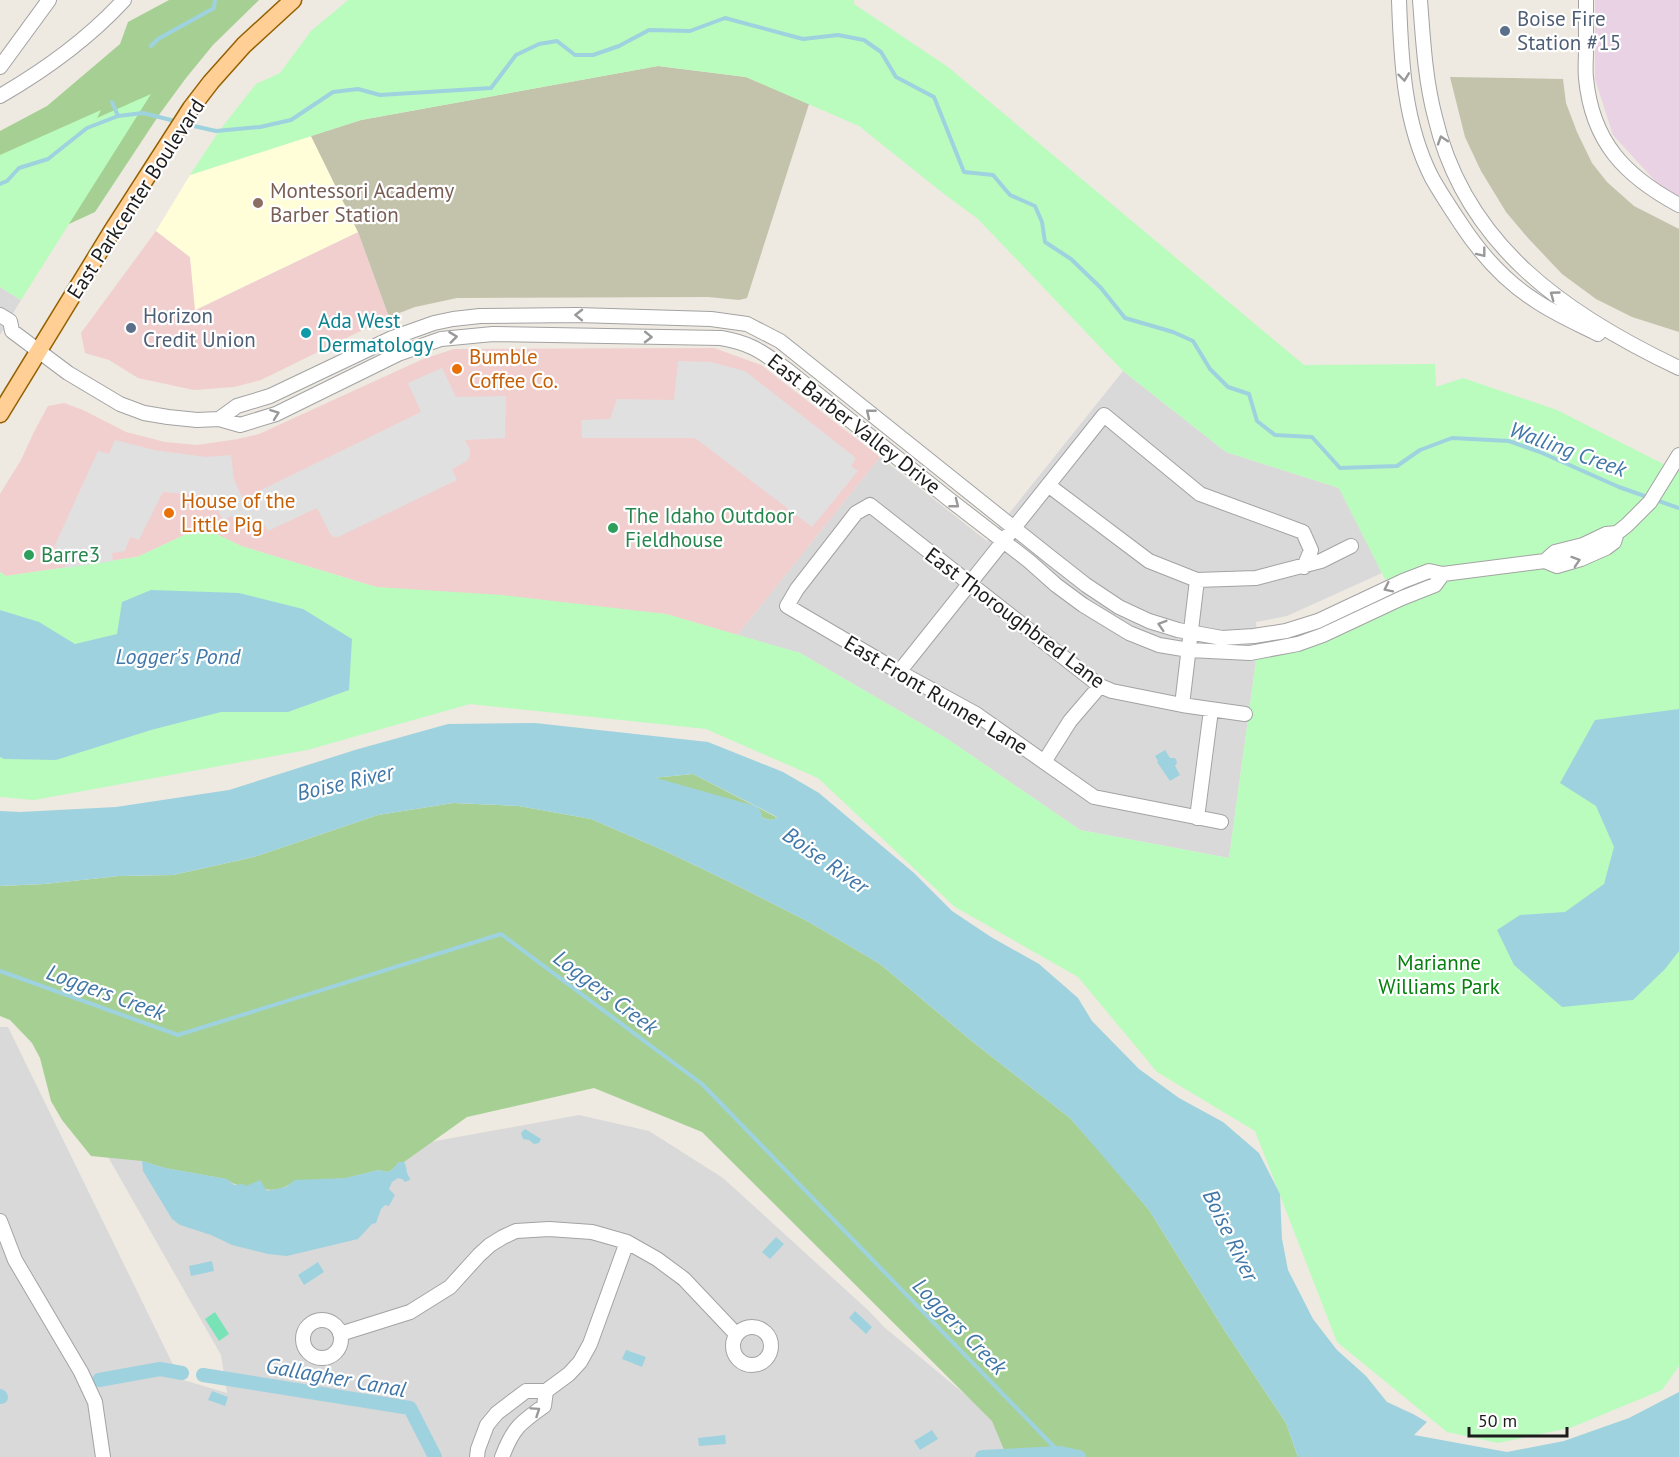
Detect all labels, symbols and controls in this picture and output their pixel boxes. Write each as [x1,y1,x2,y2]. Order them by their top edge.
place label: Boise Fire Station #15 [1517,5,1621,56]
marker: Boise Fire Station #15 [1498,24,1512,38]
one-way arrow [1398,73,1410,82]
street label: East Parkcenter Boulevard [61,94,210,304]
one-way arrow [1436,135,1449,146]
place label: Montessori Academy Barber Station [270,177,454,228]
marker: Montessori Academy Barber Station [251,196,265,210]
one-way arrow [1475,246,1486,257]
one-way arrow [1549,291,1560,302]
place label: Horizon Credit Union [143,302,256,353]
place label: Ada West Dermatology [318,307,434,358]
one-way arrow [574,309,583,321]
marker: Horizon Credit Union [124,321,138,335]
marker: Ada West Dermatology [299,326,313,340]
one-way arrow [644,331,653,343]
one-way arrow [449,332,458,344]
place label: Bumble Coffee Co. [469,343,558,394]
street label: East Barber Valley Drive [762,348,946,500]
marker: Bumble Coffee Co. [450,362,464,376]
one-way arrow [269,408,280,421]
one-way arrow [866,409,877,420]
water label: Walling Creek [1506,415,1631,483]
place label: House of the Little Pig [181,487,295,538]
one-way arrow [949,497,960,508]
place label: The Idaho Outdoor Fieldhouse [625,502,794,553]
marker: House of the Little Pig [162,506,176,520]
marker: The Idaho Outdoor Fieldhouse [606,521,620,535]
place label: Barre3 [41,541,100,568]
street label: East Thoroughbred Lane [920,541,1111,694]
marker: Barre3 [22,548,36,562]
one-way arrow [1570,555,1581,568]
one-way arrow [1384,580,1395,592]
one-way arrow [1157,620,1168,632]
street label: East Front Runner Lane [839,629,1033,760]
water label: Logger's Pond [115,642,241,670]
water label: Boise River [294,757,398,807]
water label: Boise River [778,820,876,901]
water label: Loggers Creek [548,944,665,1041]
park label: Marianne Williams Park [1378,949,1500,1000]
water label: Loggers Creek [43,958,170,1027]
water label: Boise River [1197,1185,1266,1287]
water label: Loggers Creek [907,1272,1014,1381]
water label: Gallagher Canal [264,1351,408,1403]
scale bar [1469,1400,1566,1438]
one-way arrow [529,1408,540,1419]
text: 50 m [1478,1409,1517,1432]

